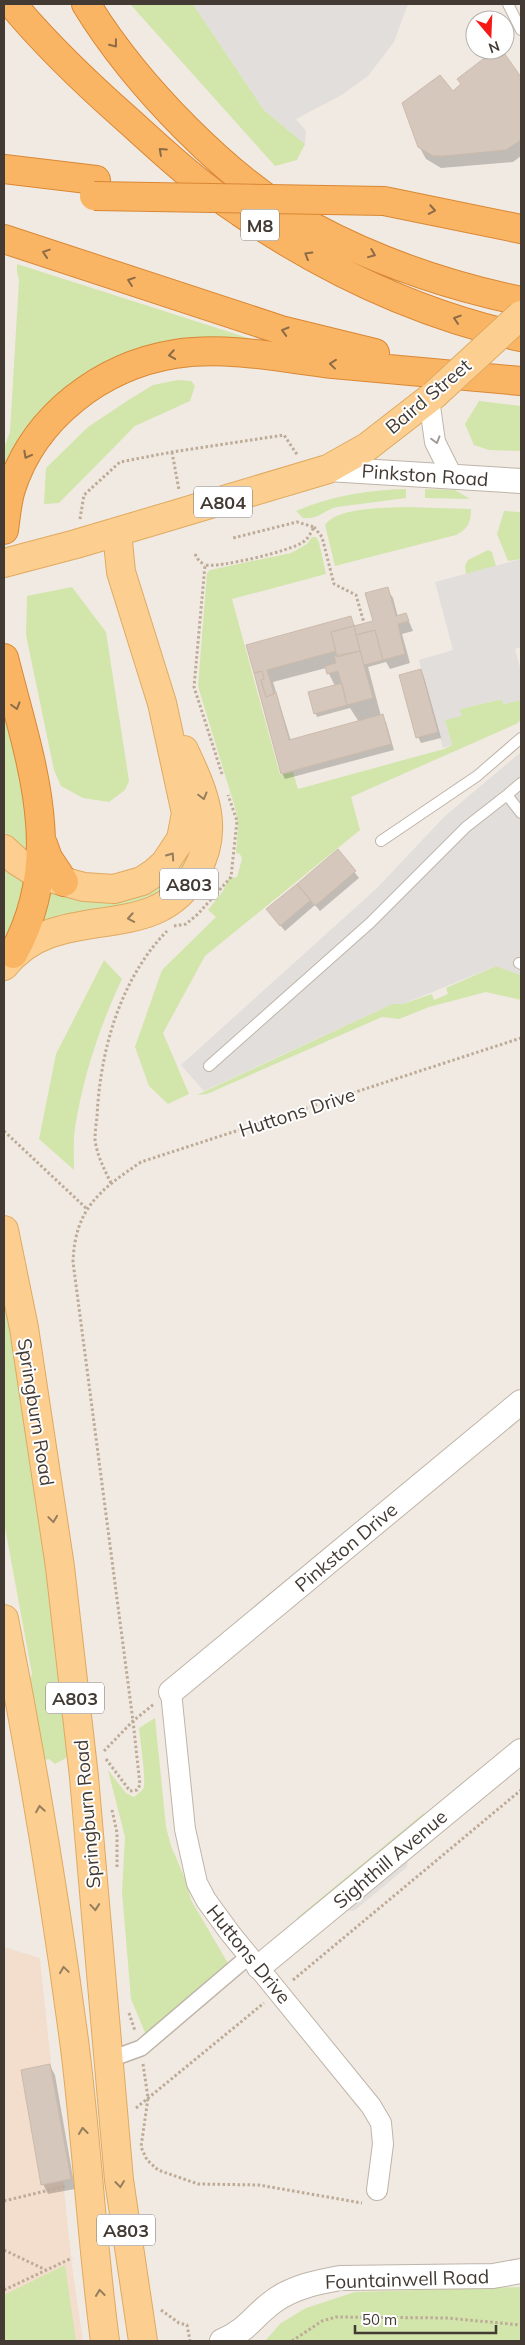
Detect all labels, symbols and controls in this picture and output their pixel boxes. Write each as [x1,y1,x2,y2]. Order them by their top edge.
north arrow [465,10,515,60]
text: N [486,37,502,58]
one-way arrow [108,38,116,47]
one-way arrow [159,148,168,157]
one-way arrow [428,204,437,214]
road number: M8 [241,210,279,240]
one-way arrow [367,248,376,258]
one-way arrow [42,249,50,259]
one-way arrow [305,252,314,262]
one-way arrow [127,277,135,287]
one-way arrow [454,315,462,325]
one-way arrow [282,326,290,336]
one-way arrow [167,350,176,360]
street label: Baird Street [380,353,476,439]
one-way arrow [329,359,337,370]
one-way arrow [430,435,440,444]
one-way arrow [23,450,33,459]
street label: Pinkston Road [361,459,489,491]
road number: A804 [194,487,252,518]
one-way arrow [10,701,21,710]
one-way arrow [198,791,208,799]
one-way arrow [165,852,174,861]
road number: A803 [160,869,218,900]
one-way arrow [126,912,135,922]
street label: Huttons Drive [236,1082,358,1142]
street label: Springburn Road [12,1336,60,1488]
street label: Pinkston Drive [290,1497,402,1597]
one-way arrow [47,1515,57,1523]
road number: A803 [46,1682,104,1714]
street label: Springburn Road [69,1739,105,1889]
street label: Sighthill Avenue [328,1804,452,1914]
one-way arrow [35,1805,45,1813]
street label: Huttons Drive [202,1900,296,2008]
one-way arrow [89,1903,100,1911]
one-way arrow [59,1965,70,1973]
one-way arrow [78,2127,89,2135]
one-way arrow [114,2180,125,2188]
road number: A803 [97,2214,155,2246]
street label: Fountainwell Road [325,2264,489,2294]
one-way arrow [94,2288,105,2296]
scale bar [355,2302,496,2334]
text: 50 m [362,2310,397,2329]

